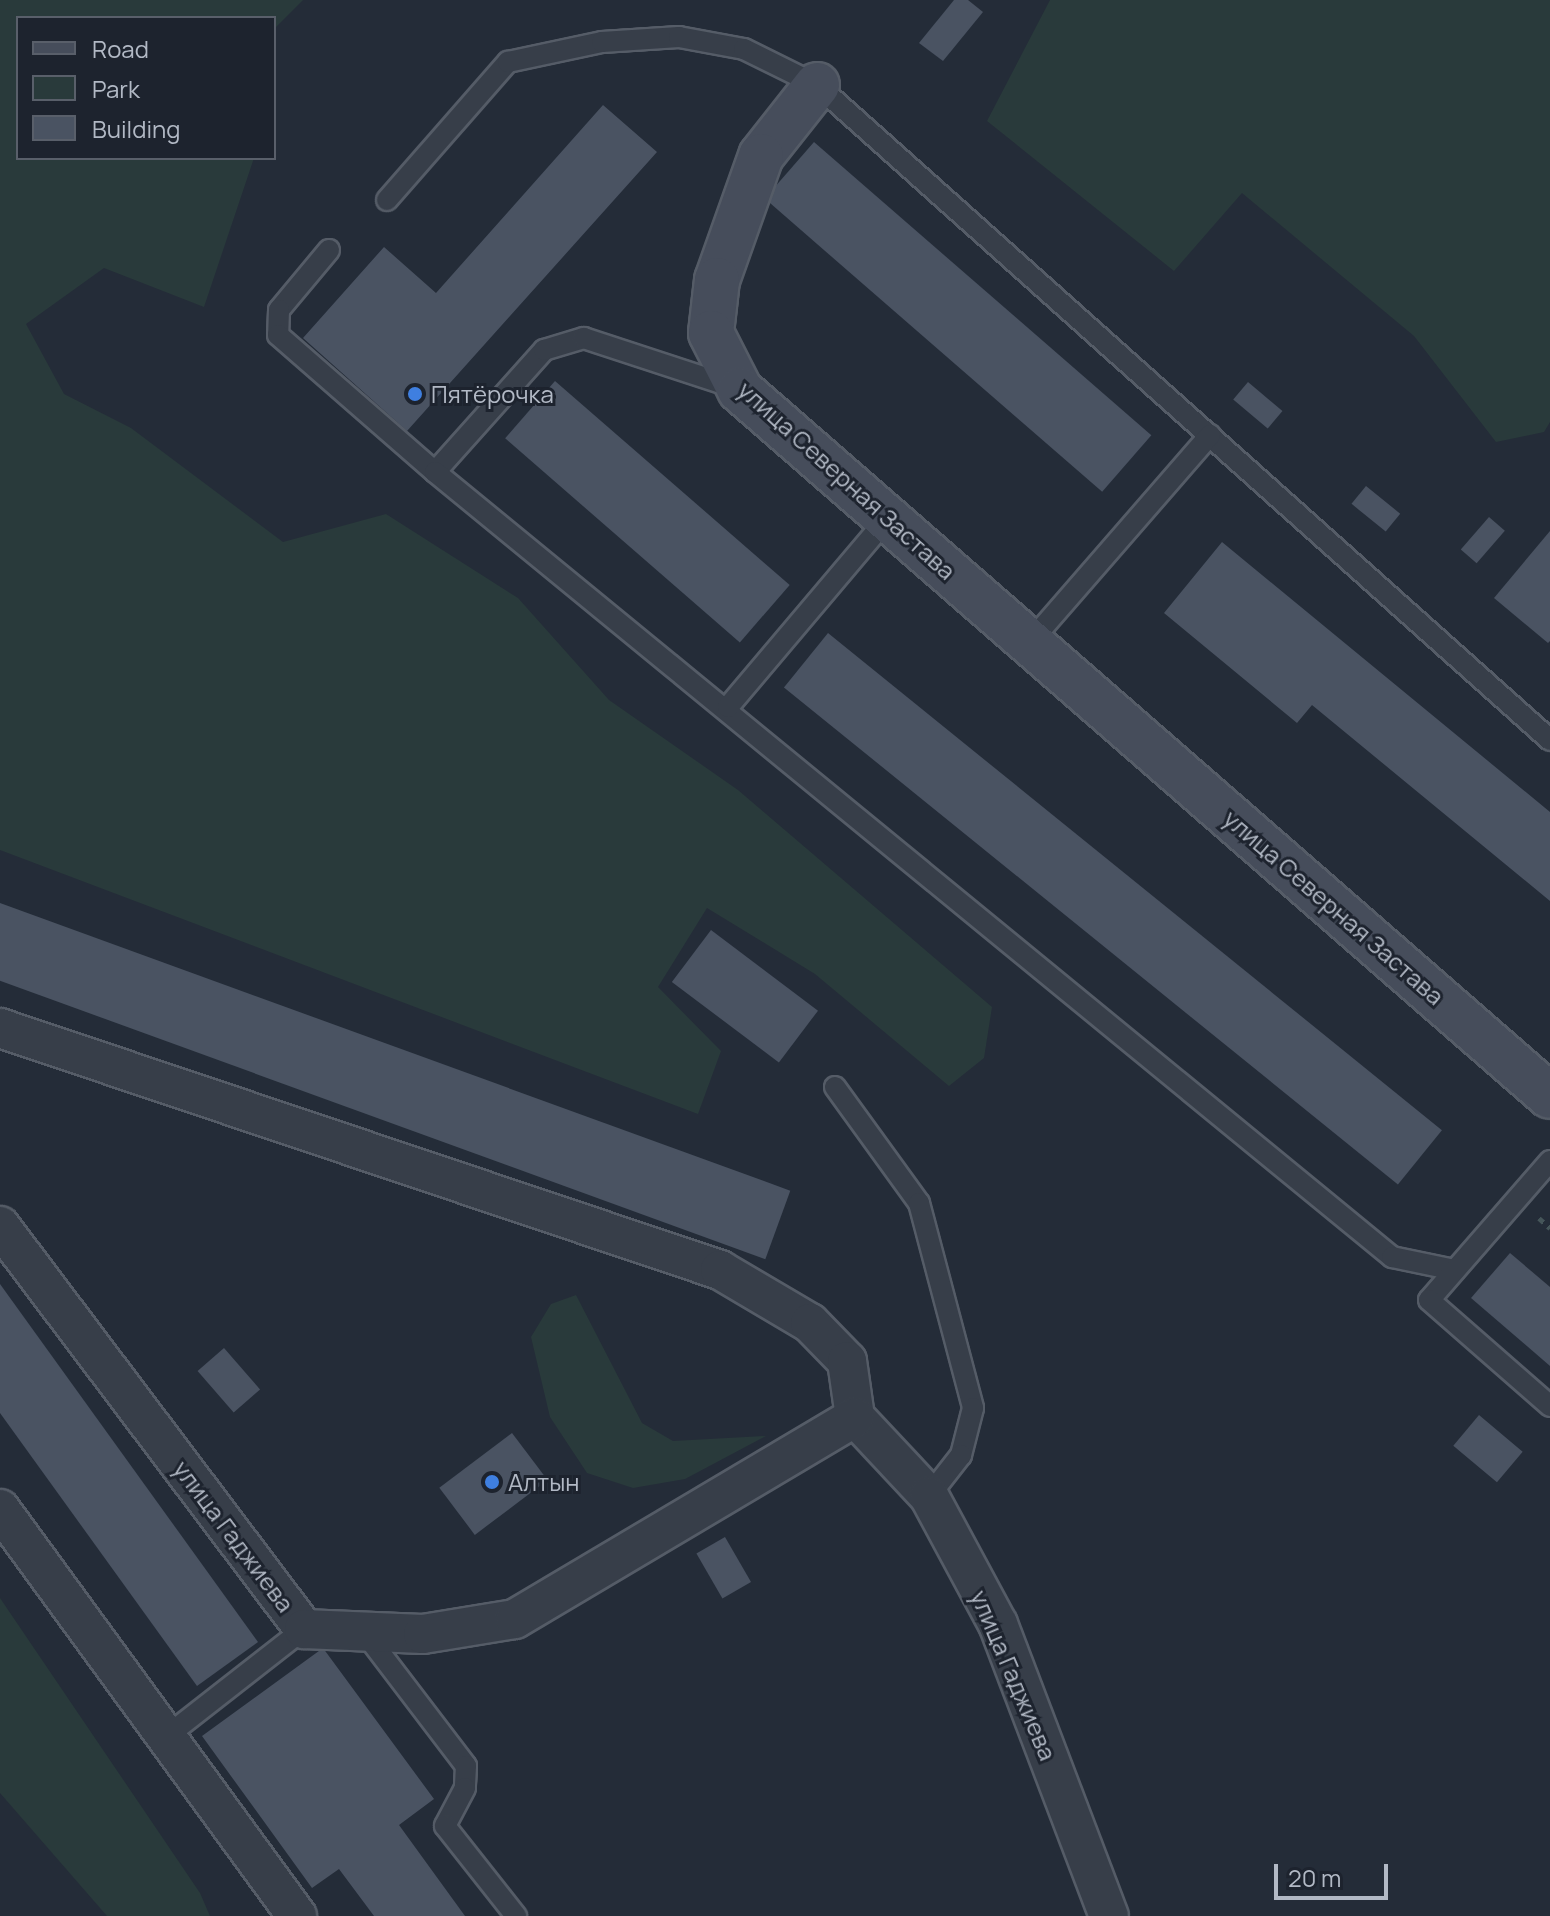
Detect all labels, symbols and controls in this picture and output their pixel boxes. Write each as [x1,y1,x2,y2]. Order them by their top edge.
legend [16,16,276,160]
text: Road [92,32,149,65]
text: Park [92,72,140,105]
text: Building [92,112,180,145]
street label: улица Северная Застава [732,375,962,585]
place label: Пятёрочка [431,380,554,408]
marker: Пятёрочка [406,385,424,403]
street label: улица Северная Застава [1218,804,1450,1010]
street label: улица Гаджиева [168,1455,300,1617]
place label: Алтын [508,1468,579,1496]
marker: Алтын [483,1473,501,1491]
street label: улица Гаджиева [965,1586,1063,1764]
scale bar [1278,1848,1392,1898]
text: 20 m [1288,1861,1341,1894]

